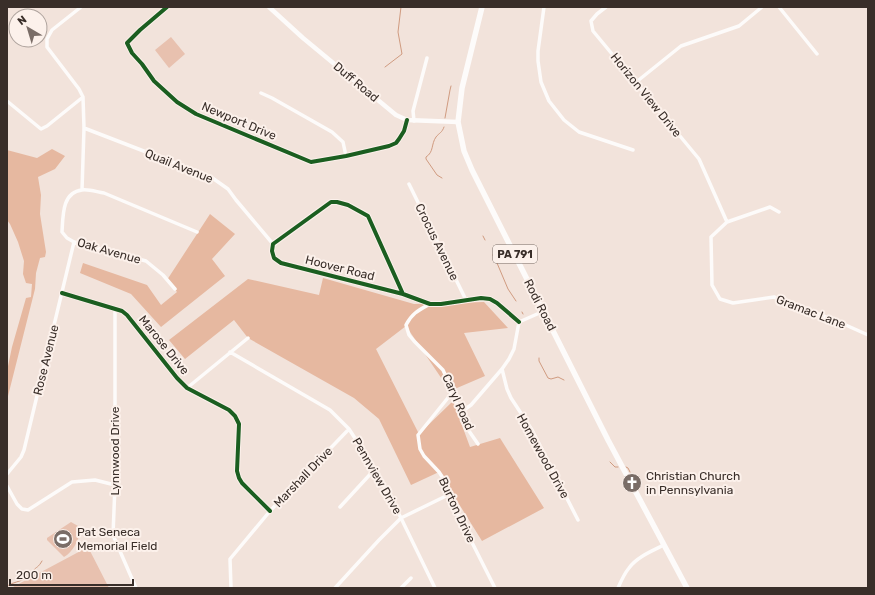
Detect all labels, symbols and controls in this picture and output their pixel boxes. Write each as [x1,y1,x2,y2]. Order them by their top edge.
north arrow [8,8,48,48]
text: N [15,13,29,28]
street label: Horizon View Drive [608,50,684,140]
street label: Duff Road [330,59,382,105]
street label: Newport Drive [200,99,279,143]
street label: Quail Avenue [143,146,215,186]
street label: Crocus Avenue [412,201,462,283]
street label: Oak Avenue [76,235,143,267]
road number: PA 791 [493,245,537,263]
street label: Hoover Road [304,253,376,283]
street label: Rodi Road [521,277,559,333]
street label: Gramac Lane [774,292,848,332]
street label: Marose Drive [136,313,192,378]
street label: Rose Avenue [30,323,62,397]
street label: Caryl Road [439,372,477,432]
street label: Lynnwood Drive [108,406,122,495]
street label: Homewood Drive [514,411,572,501]
street label: Pennview Drive [349,435,405,517]
street label: Marshall Drive [271,444,335,510]
place label: Christian Church in Pennsylvania [646,469,740,497]
church icon: Christian Church in Pennsylvania [621,472,643,494]
street label: Burton Drive [436,475,478,545]
place label: Pat Seneca Memorial Field [77,525,157,553]
sports icon: Pat Seneca Memorial Field [52,528,74,550]
scale bar [10,561,133,587]
text: 200 m [16,568,52,582]

